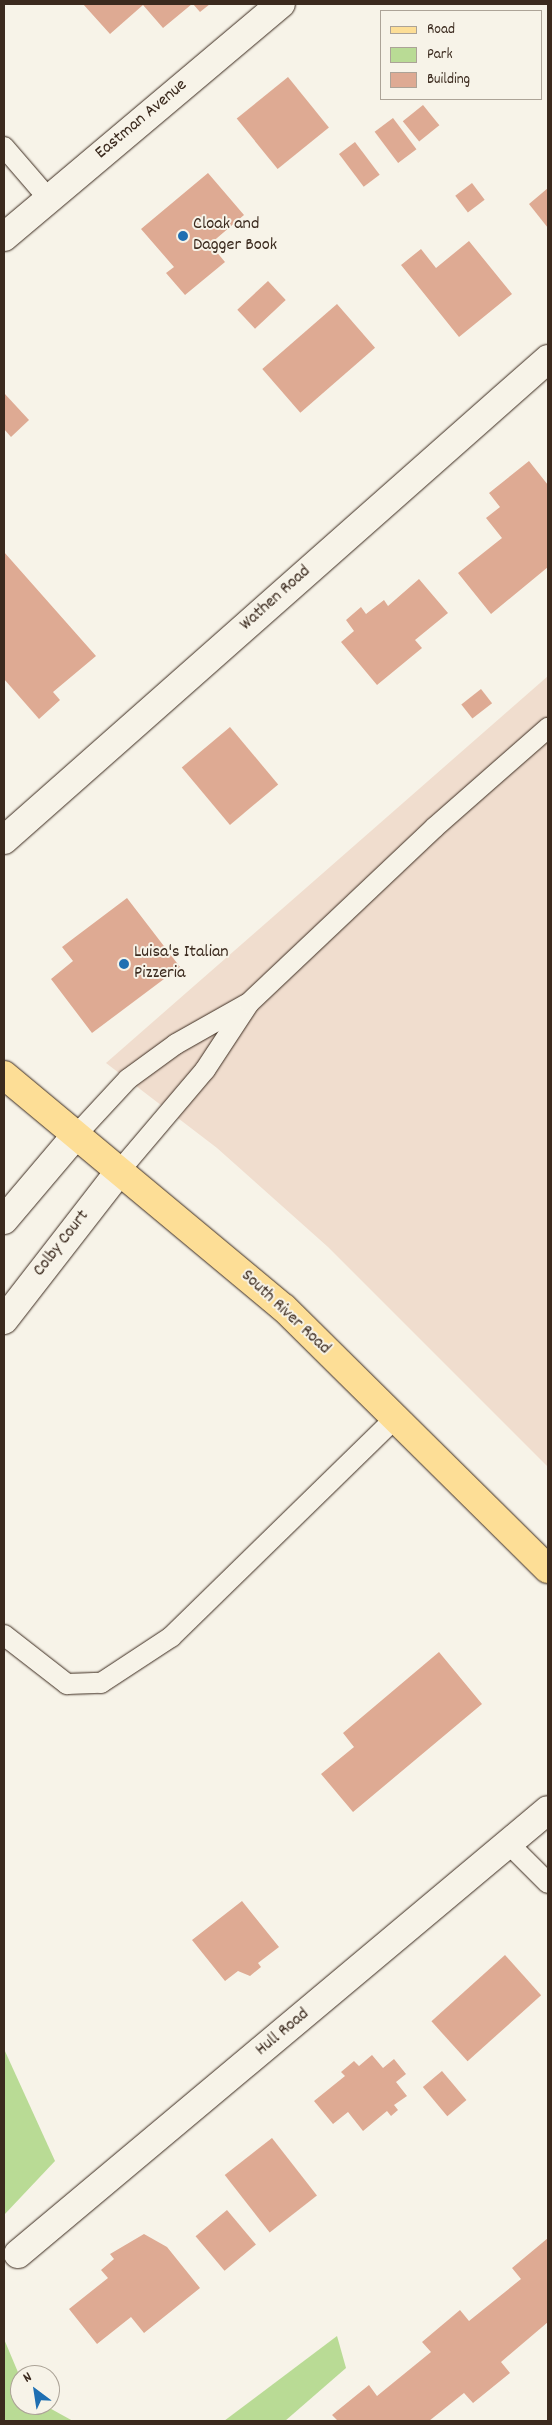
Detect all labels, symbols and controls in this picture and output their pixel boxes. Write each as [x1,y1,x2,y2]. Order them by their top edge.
legend [380,10,542,100]
text: Road [427,19,455,41]
text: Park [427,44,453,66]
text: Building [427,69,470,91]
street label: Eastman Avenue [92,75,192,165]
place label: Cloak and Dagger Book [193,215,277,258]
marker: Cloak and Dagger Book [177,230,189,242]
street label: Wathen Road [236,562,316,636]
place label: Luisa's Italian Pizzeria [134,943,229,986]
marker: Luisa's Italian Pizzeria [118,958,130,970]
street label: Colby Court [29,1206,95,1282]
street label: South River Road [236,1266,334,1360]
street label: Hull Road [252,2004,314,2062]
north arrow [10,2365,60,2415]
text: N [20,2368,36,2388]

